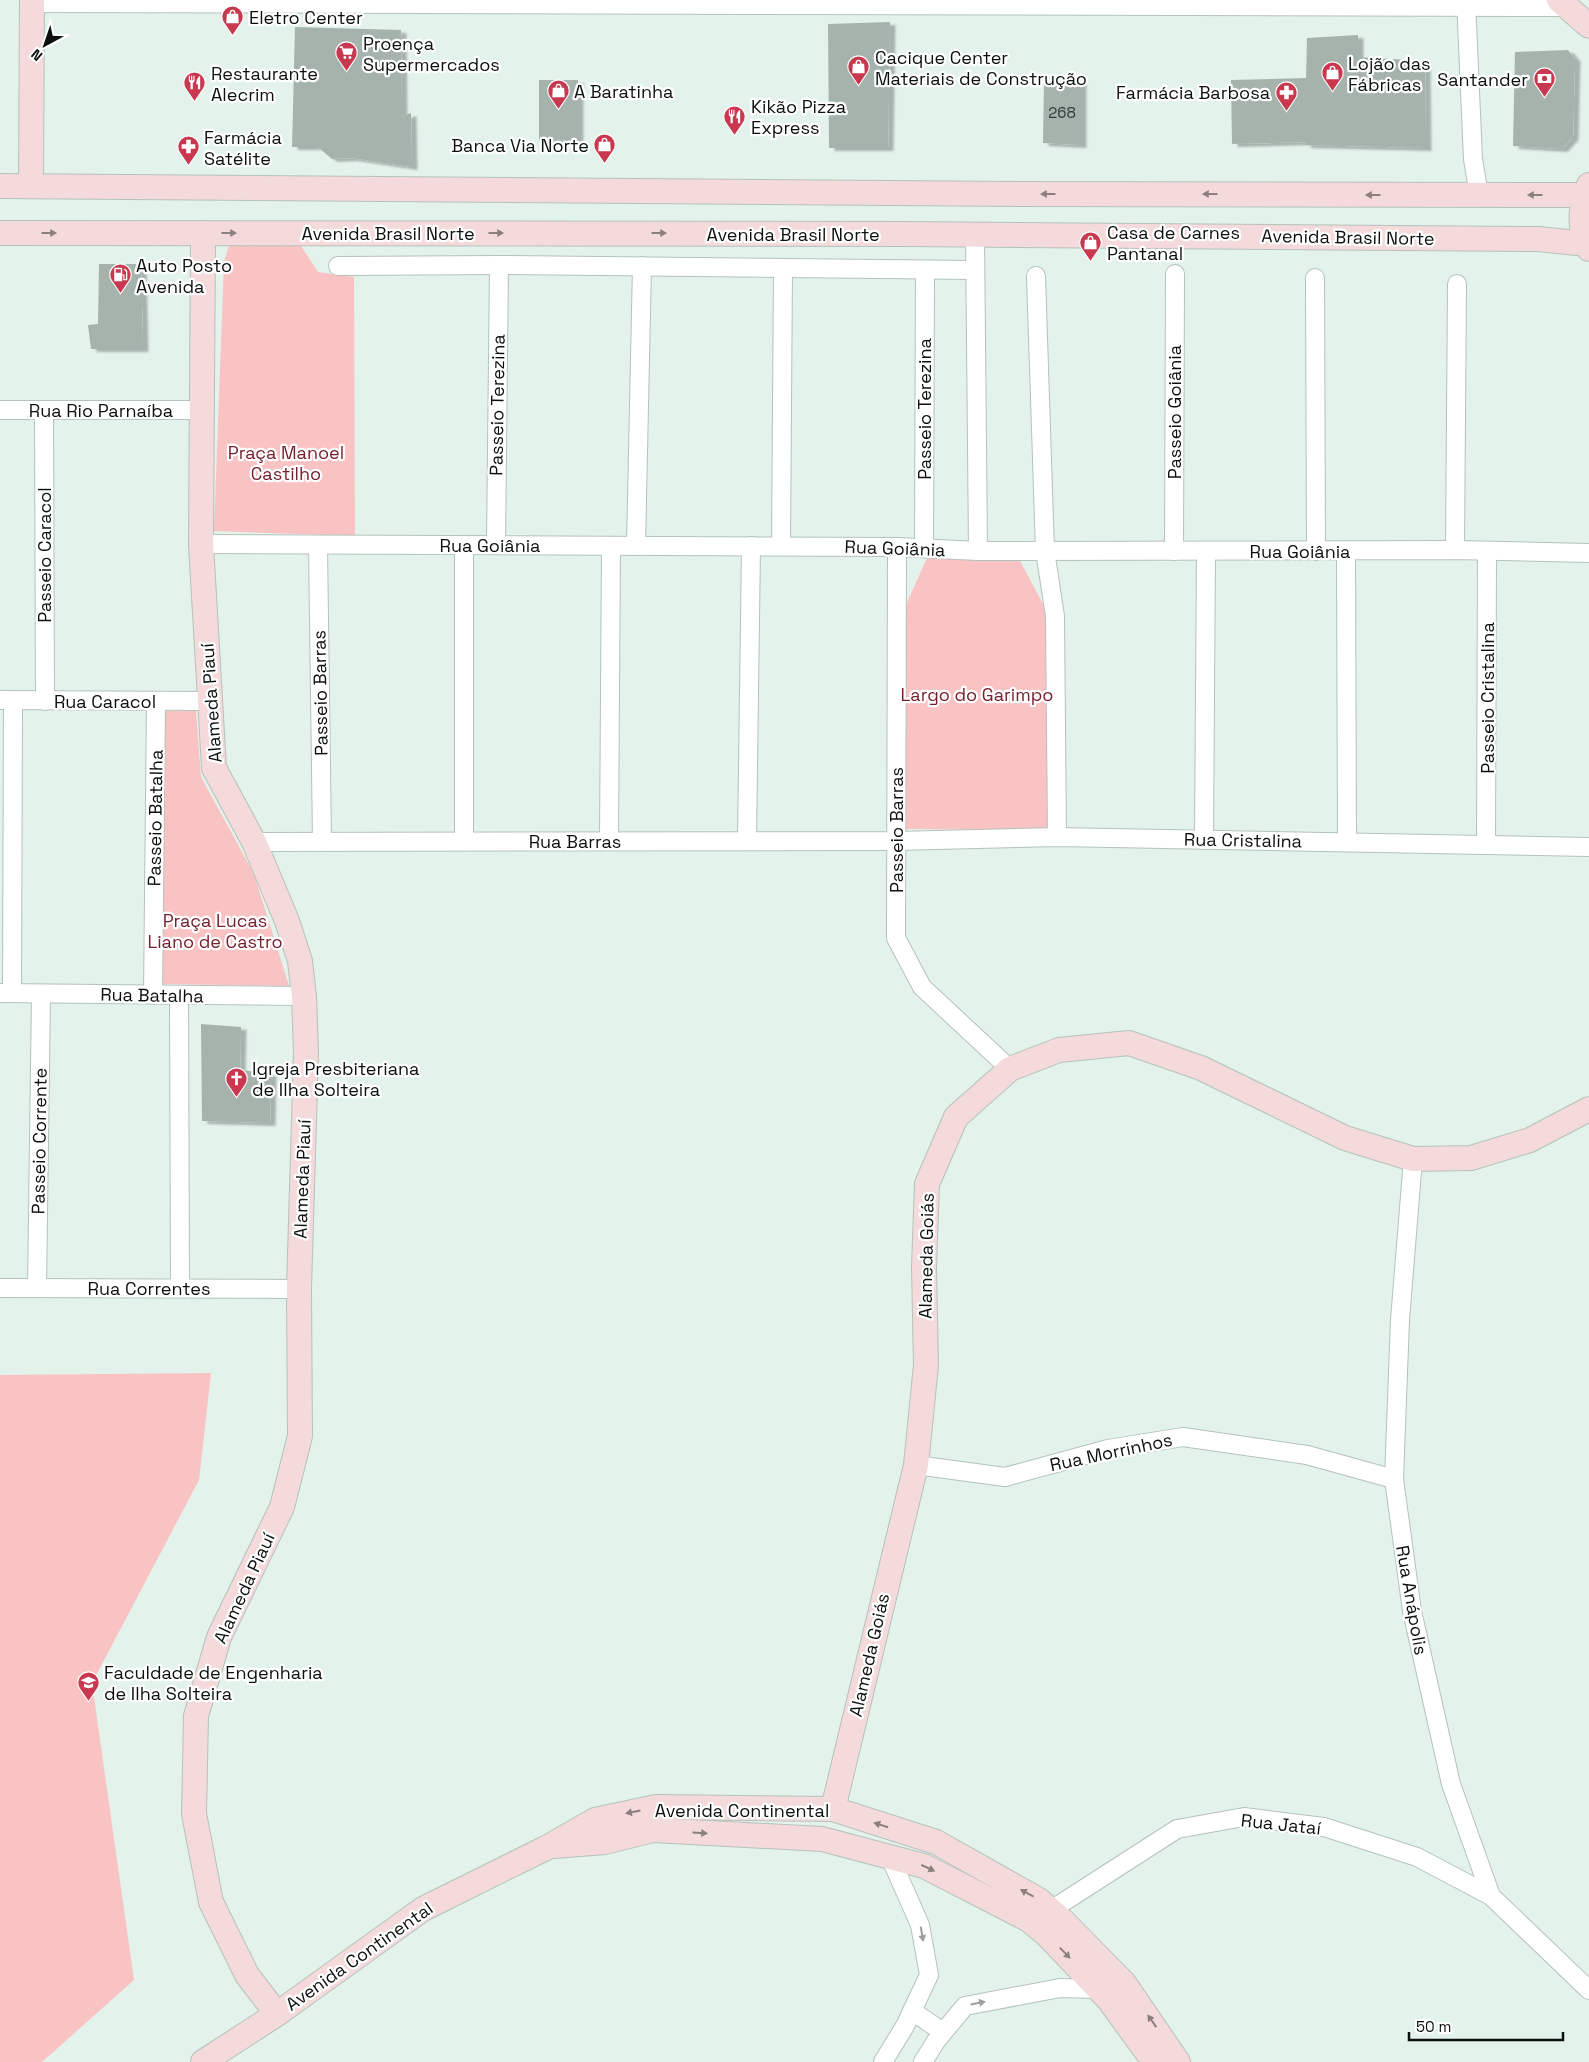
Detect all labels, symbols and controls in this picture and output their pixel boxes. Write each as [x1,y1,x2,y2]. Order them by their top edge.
shop icon: Eletro Center [221,5,245,36]
place label: Eletro Center [249,6,363,29]
north arrow [20,20,70,70]
place label: Proença Supermercados [363,32,500,76]
supermarket icon: Proença Supermercados [335,41,359,72]
text: N [27,45,46,65]
place label: Cacique Center Materiais de Construção [875,46,1087,90]
place label: Lojão das Fábricas [1348,52,1431,96]
shop icon: Cacique Center Materiais de Construção [847,55,871,86]
shop icon: Lojão das Fábricas [1320,61,1344,92]
place label: Restaurante Alecrim [211,62,318,106]
bank icon: Santander [1532,67,1556,98]
place label: Santander [1437,68,1528,91]
restaurant icon: Restaurante Alecrim [183,71,207,102]
shop icon: A Baratinha [546,79,570,110]
place label: A Baratinha [574,80,673,103]
pharmacy icon: Farmácia Barbosa [1274,80,1298,111]
place label: Farmácia Barbosa [1116,81,1270,104]
place label: Kikão Pizza Express [751,95,846,139]
house number: 268 [1048,103,1076,122]
restaurant icon: Kikão Pizza Express [723,104,747,135]
place label: Farmácia Satélite [204,126,282,170]
shop icon: Banca Via Norte [593,133,617,164]
place label: Banca Via Norte [451,134,589,157]
pharmacy icon: Farmácia Satélite [176,135,200,166]
one-way arrow [1040,190,1056,198]
one-way arrow [1202,190,1218,198]
one-way arrow [1365,191,1381,199]
one-way arrow [1527,191,1543,199]
place label: Casa de Carnes Pantanal [1107,221,1240,265]
street label: Avenida Brasil Norte [301,222,475,245]
street label: Avenida Brasil Norte [706,223,880,246]
street label: Avenida Brasil Norte [1261,224,1435,250]
one-way arrow [41,229,57,237]
one-way arrow [221,229,237,237]
one-way arrow [488,229,504,237]
one-way arrow [651,229,667,237]
shop icon: Casa de Carnes Pantanal [1079,230,1103,261]
place label: Auto Posto Avenida [136,254,232,298]
fuel station icon: Auto Posto Avenida [108,263,132,294]
street label: Passeio Terezina [484,334,510,476]
street label: Passeio Terezina [913,338,936,480]
street label: Passeio Goiânia [1163,345,1186,479]
street label: Rua Rio Parnaíba [29,399,173,422]
park label: Praça Manoel Castilho [228,441,344,485]
street label: Passeio Caracol [33,487,56,623]
street label: Rua Goiânia [440,534,540,557]
street label: Rua Goiânia [844,535,946,561]
street label: Rua Goiânia [1250,540,1350,563]
street label: Passeio Cristalina [1476,622,1499,774]
street label: Passeio Barras [307,630,333,756]
street label: Alameda Piauí [195,642,227,763]
park label: Largo do Garimpo [901,683,1053,706]
street label: Rua Caracol [54,690,156,713]
street label: Passeio Batalha [142,749,168,887]
street label: Passeio Barras [885,767,908,893]
street label: Rua Cristalina [1184,827,1302,853]
street label: Rua Barras [529,830,621,853]
park label: Praça Lucas Liano de Castro [147,909,283,953]
street label: Rua Batalha [100,983,204,1007]
place label: Igreja Presbiteriana de Ilha Solteira [252,1057,419,1101]
church icon: Igreja Presbiteriana de Ilha Solteira [224,1066,248,1097]
street label: Passeio Corrente [26,1067,52,1215]
street label: Alameda Piauí [288,1118,316,1239]
street label: Alameda Goiás [913,1193,939,1319]
street label: Rua Correntes [88,1277,210,1300]
street label: Rua Morrinhos [1048,1428,1174,1476]
street label: Alameda Piauí [208,1528,280,1647]
street label: Rua Anápolis [1391,1543,1433,1657]
street label: Alameda Goiás [844,1591,894,1719]
place label: Faculdade de Engenharia de Ilha Solteira [104,1661,323,1705]
school or university icon: Faculdade de Engenharia de Ilha Solteira [76,1670,100,1701]
street label: Avenida Continental [655,1799,829,1822]
one-way arrow [626,1808,641,1816]
street label: Rua Jataí [1240,1808,1323,1840]
one-way arrow [873,1820,888,1828]
one-way arrow [692,1830,708,1838]
one-way arrow [921,1865,935,1873]
one-way arrow [1020,1889,1034,1897]
street label: Avenida Continental [281,1896,437,2016]
one-way arrow [918,1926,926,1942]
one-way arrow [1059,1947,1071,1959]
one-way arrow [971,1999,987,2007]
scale bar [1409,2010,1563,2042]
one-way arrow [1147,2014,1157,2028]
text: 50 m [1416,2017,1451,2036]

